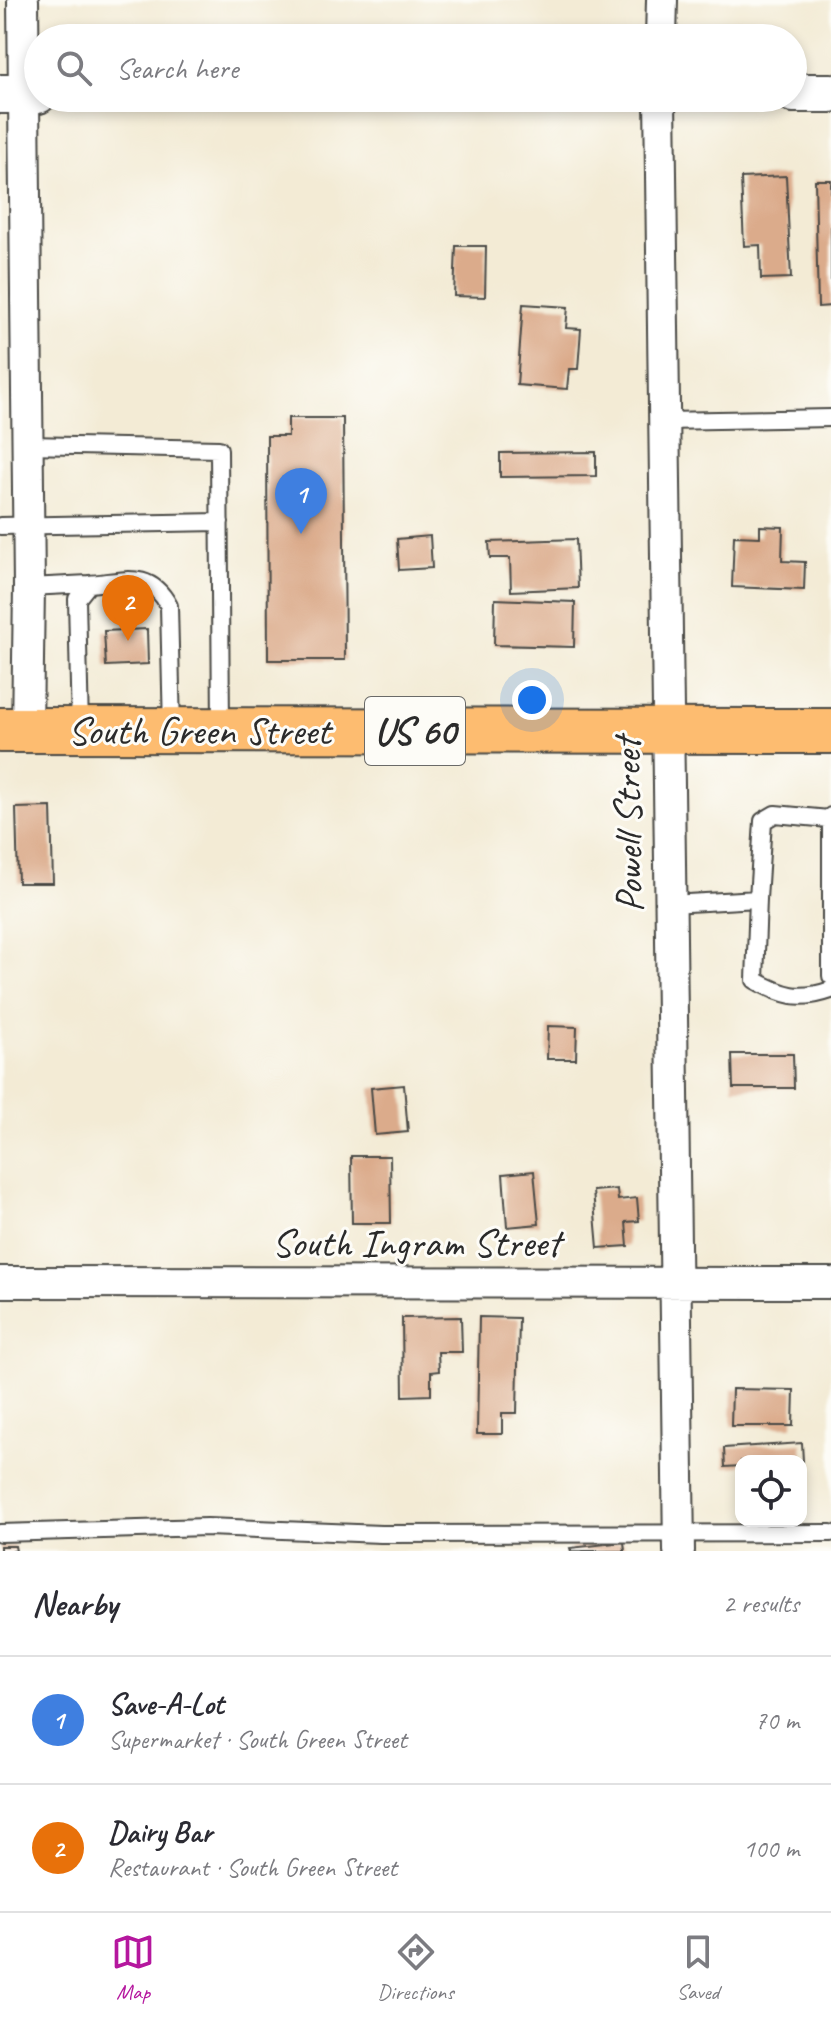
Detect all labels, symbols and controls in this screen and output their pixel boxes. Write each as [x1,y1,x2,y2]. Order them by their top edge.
search box [24,24,807,112]
icon: search [52,46,96,90]
text: Search here [116,49,238,87]
pin: 1 [275,468,327,534]
pin: 2 [102,575,154,641]
your location [512,680,552,720]
road number: US 60 [365,697,465,765]
street label: South Green Street [68,706,334,756]
street label: Powell Street [601,731,655,913]
street label: South Ingram Street [272,1218,566,1268]
map controls [735,1455,807,1527]
button: locate [735,1455,807,1527]
text: Nearby [32,1582,118,1625]
text: 2 results [723,1587,799,1620]
text: Save-A-Lot [108,1685,224,1723]
text: 1 [52,1704,64,1737]
text: 70 m [755,1704,799,1737]
text: Supermarket · South Green Street [108,1723,407,1756]
text: Dairy Bar [108,1813,212,1851]
text: 2 [52,1832,64,1865]
text: 100 m [743,1832,799,1865]
text: Restaurant · South Green Street [108,1851,397,1884]
tab: Map [111,1930,155,2006]
tab: Directions [377,1930,454,2006]
tab: Saved [676,1930,720,2006]

